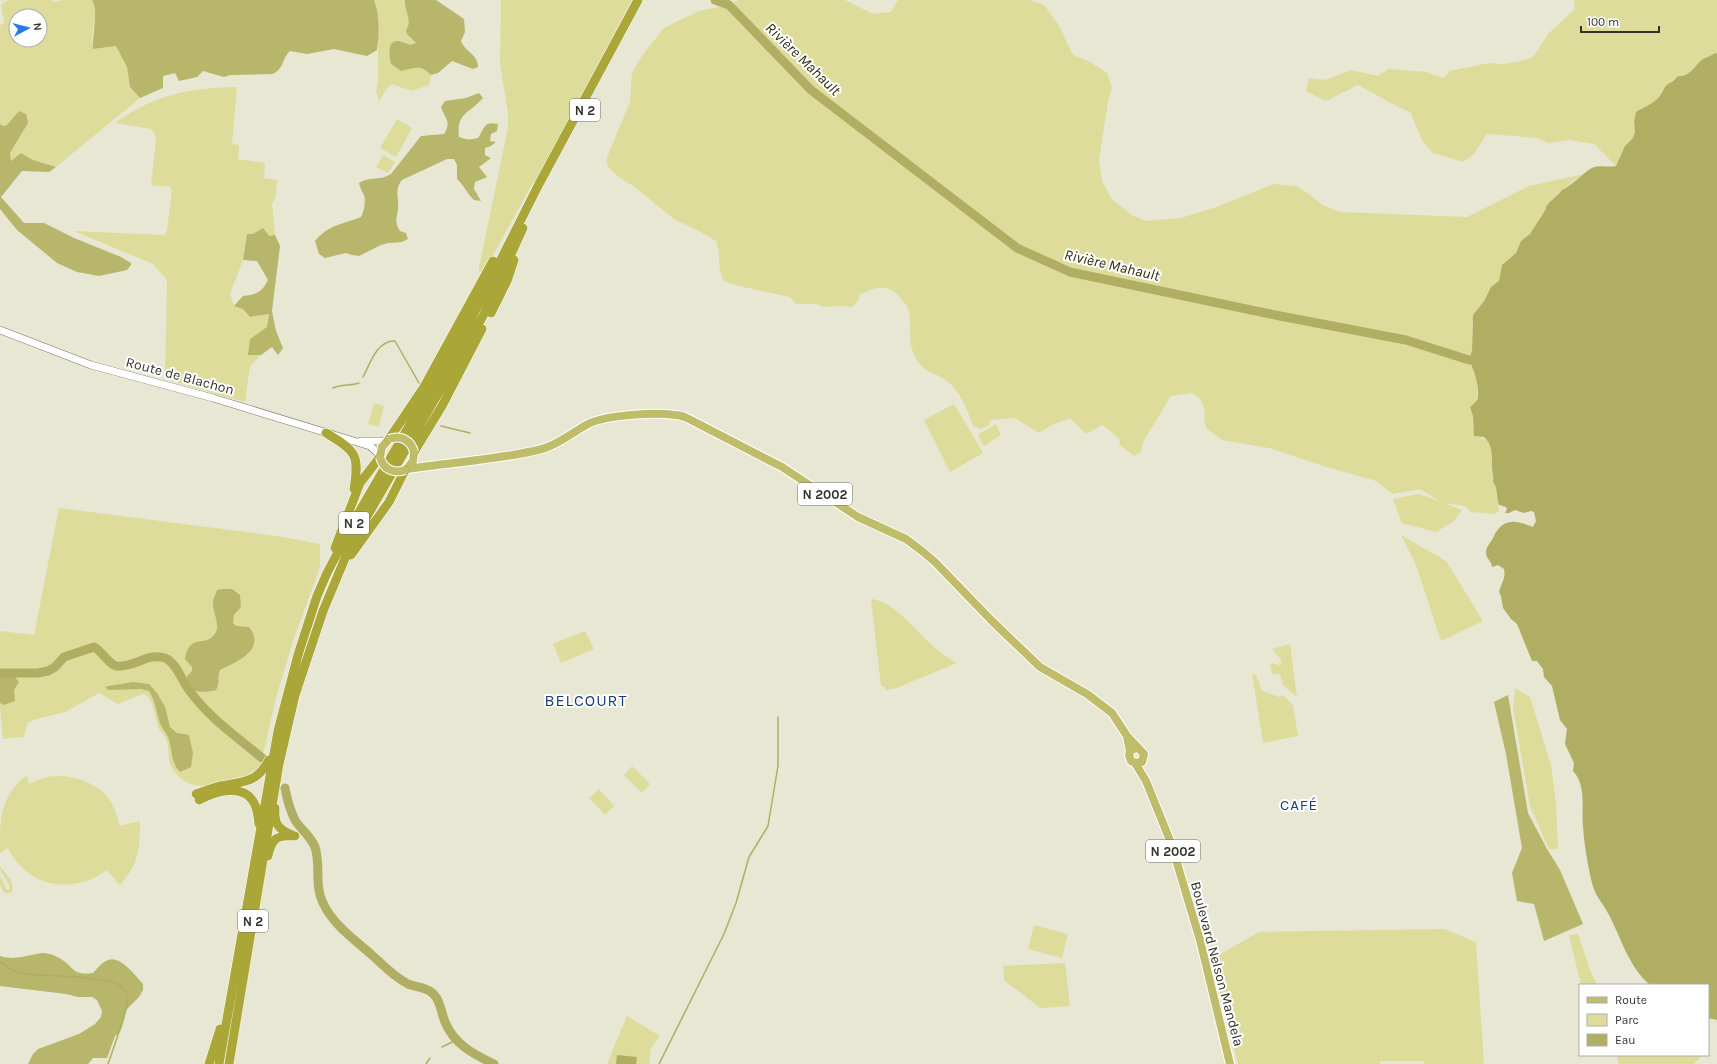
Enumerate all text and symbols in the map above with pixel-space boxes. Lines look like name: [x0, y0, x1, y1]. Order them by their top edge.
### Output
north arrow: [8, 8, 48, 48]
scale bar: [1581, 8, 1659, 34]
text: 100 m: [1587, 15, 1619, 29]
water label: Rivière Mahault: [762, 19, 845, 100]
text: N: [30, 22, 44, 32]
road number: N 2: [570, 99, 600, 121]
water label: Rivière Mahault: [1063, 245, 1162, 285]
street label: Route de Blachon: [124, 353, 236, 399]
road number: N 2002: [798, 483, 852, 505]
road number: N 2: [339, 512, 369, 534]
district label: BELCOURT: [545, 691, 627, 710]
district label: CAFÉ: [1280, 796, 1318, 814]
road number: N 2002: [1146, 840, 1200, 862]
street label: Boulevard Nelson Mandela: [1187, 880, 1247, 1048]
road number: N 2: [238, 910, 268, 932]
legend: [1579, 984, 1709, 1056]
text: Route: [1615, 993, 1647, 1007]
text: Parc: [1615, 1013, 1639, 1027]
text: Eau: [1615, 1033, 1636, 1047]

